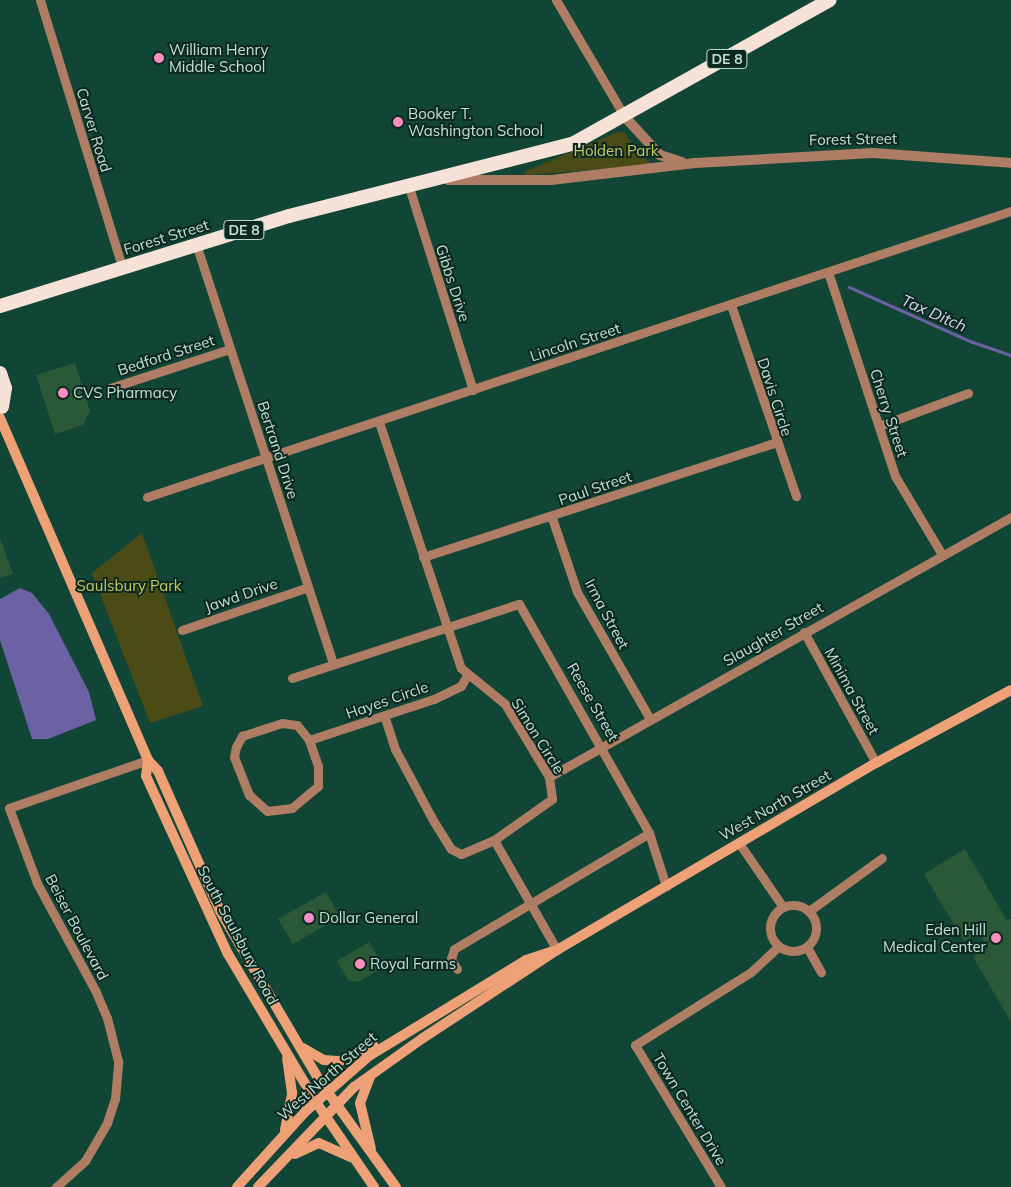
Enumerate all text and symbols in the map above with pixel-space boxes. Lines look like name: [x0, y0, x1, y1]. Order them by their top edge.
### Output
place label: William Henry Middle School: [169, 40, 268, 75]
road number: DE 8: [706, 48, 748, 70]
marker: William Henry Middle School: [153, 52, 165, 64]
street label: Carver Road: [73, 86, 115, 174]
place label: Booker T. Washington School: [408, 104, 543, 139]
marker: Booker T. Washington School: [392, 116, 404, 128]
street label: Forest Street: [809, 129, 897, 149]
park label: Holden Park: [573, 142, 659, 160]
street label: Forest Street: [121, 215, 211, 259]
road number: DE 8: [223, 218, 265, 242]
street label: Gibbs Drive: [432, 242, 474, 324]
water label: Tax Ditch: [898, 290, 970, 336]
street label: Lincoln Street: [527, 319, 623, 365]
street label: Bedford Street: [115, 331, 217, 379]
street label: Davis Circle: [754, 356, 796, 438]
street label: Cherry Street: [866, 367, 912, 459]
place label: CVS Pharmacy: [73, 384, 177, 402]
marker: CVS Pharmacy: [57, 387, 69, 399]
street label: Bertrand Drive: [254, 399, 302, 501]
street label: Paul Street: [556, 467, 634, 509]
street label: Jawd Drive: [202, 574, 280, 616]
street label: Irma Street: [581, 576, 633, 652]
park label: Saulsbury Park: [76, 577, 182, 595]
street label: Slaughter Street: [720, 598, 826, 670]
street label: Minima Street: [821, 644, 883, 738]
street label: Reese Street: [563, 660, 623, 744]
street label: Hayes Circle: [343, 677, 431, 723]
street label: Simon Circle: [508, 695, 568, 777]
street label: West North Street: [716, 766, 834, 844]
street label: South Saulsbury Road: [194, 862, 282, 1008]
street label: Beiser Boulevard: [42, 871, 112, 983]
place label: Dollar General: [319, 909, 418, 927]
marker: Dollar General: [303, 912, 315, 924]
place label: Eden Hill Medical Center: [883, 920, 986, 955]
marker: Eden Hill Medical Center: [990, 932, 1002, 944]
place label: Royal Farms: [370, 955, 456, 973]
marker: Royal Farms: [354, 958, 366, 970]
street label: West North Street: [274, 1028, 380, 1124]
street label: Town Center Drive: [649, 1050, 731, 1168]

